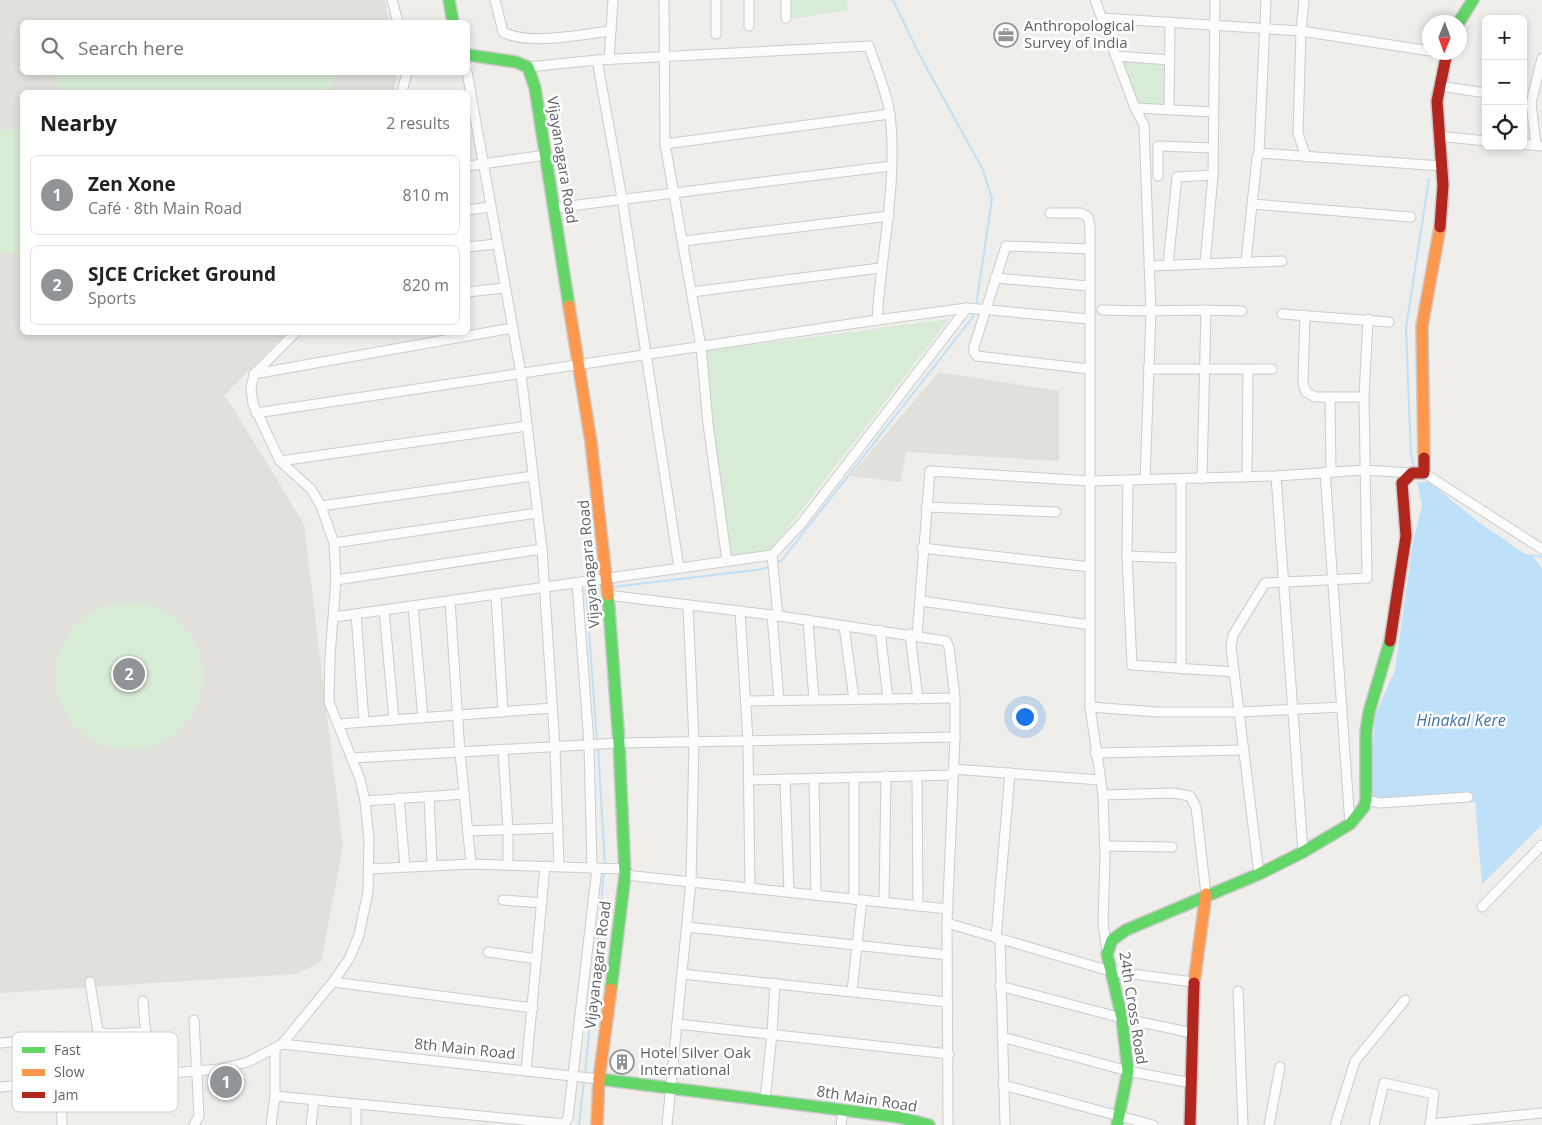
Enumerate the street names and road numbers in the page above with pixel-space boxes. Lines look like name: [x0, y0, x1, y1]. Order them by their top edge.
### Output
street label: Vijayanagara Road: [543, 95, 583, 225]
street label: Vijayanagara Road: [572, 499, 604, 629]
street label: Vijayanagara Road: [579, 900, 615, 1030]
street label: 24th Cross Road: [1115, 950, 1153, 1066]
street label: 8th Main Road: [414, 1033, 517, 1063]
street label: 8th Main Road: [815, 1080, 919, 1116]

